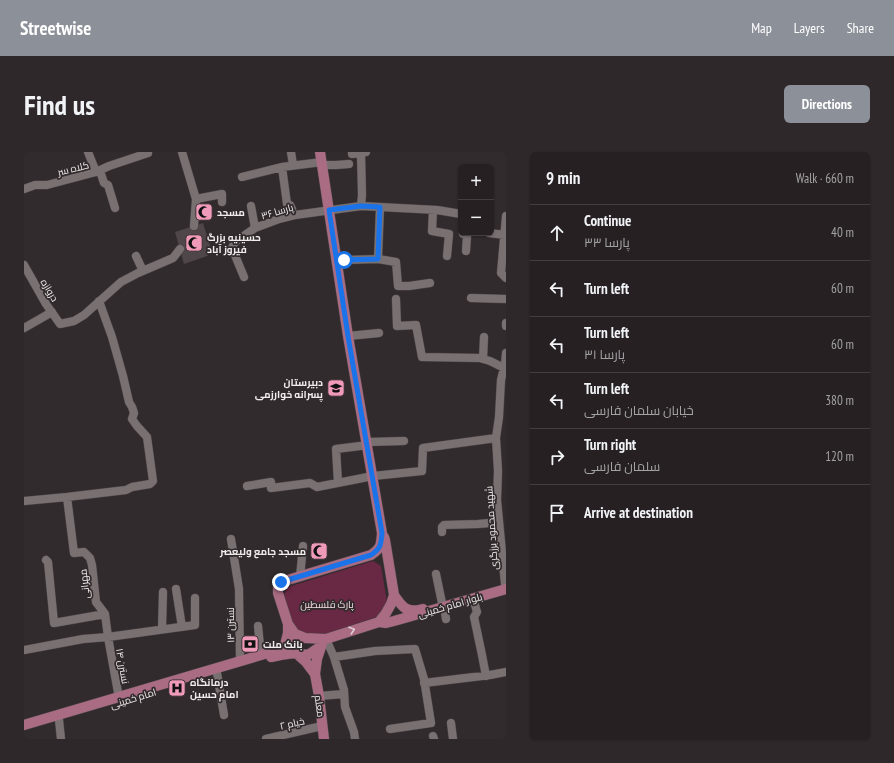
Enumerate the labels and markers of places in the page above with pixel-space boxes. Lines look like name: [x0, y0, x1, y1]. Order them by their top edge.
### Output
mosque icon: مسجد: [194, 202, 214, 222]
place label: مسجد: [217, 206, 245, 219]
place label: حسینیه بزرگ فیروز آباد: [207, 231, 261, 256]
mosque icon: حسینیه بزرگ فیروز آباد: [184, 233, 204, 253]
place label: دبیرستان پسرانه خوارزمی: [255, 376, 323, 402]
school or university icon: دبیرستان پسرانه خوارزمی: [326, 378, 346, 398]
mosque icon: مسجد جامع ولیعصر: [309, 541, 329, 561]
place label: مسجد جامع ولیعصر: [219, 545, 306, 559]
bank icon: بانک ملت: [240, 634, 260, 654]
place label: بانک ملت: [263, 638, 303, 651]
place label: درمانگاه امام حسین: [190, 676, 239, 702]
hospital icon: درمانگاه امام حسین: [167, 678, 187, 698]

